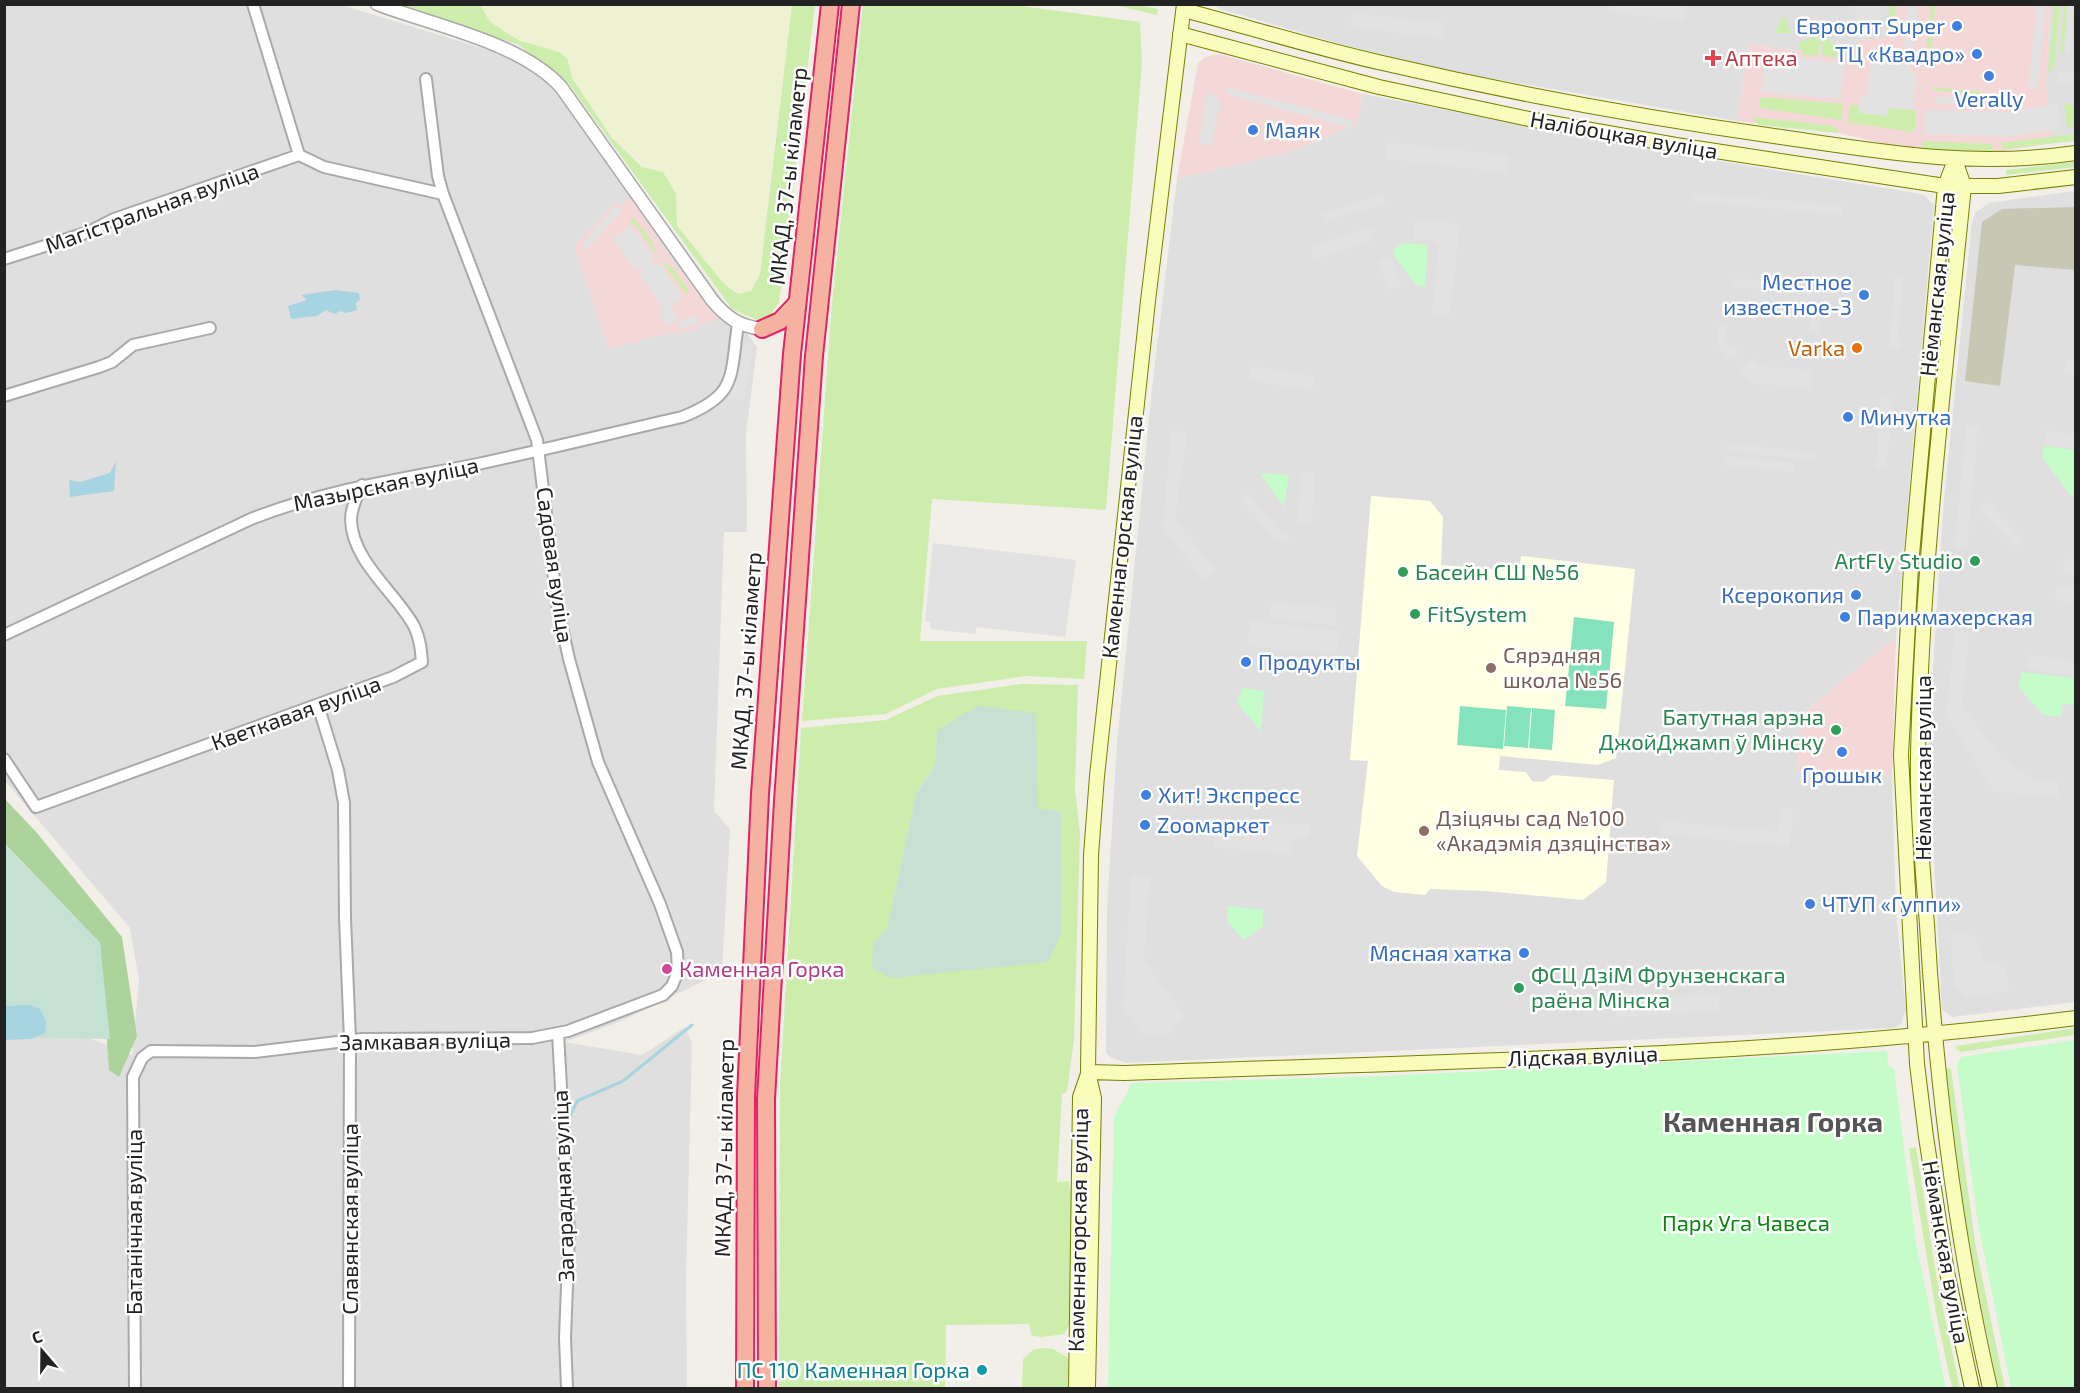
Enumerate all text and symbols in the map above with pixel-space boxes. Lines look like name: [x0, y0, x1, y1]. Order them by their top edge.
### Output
place label: Евроопт Super: [1796, 12, 1945, 38]
marker: Евроопт Super: [1950, 19, 1964, 33]
place label: ТЦ «Квадро»: [1835, 40, 1965, 66]
place label: Аптека: [1725, 44, 1798, 70]
marker: ТЦ «Квадро»: [1970, 47, 1984, 61]
marker: Аптека: [1706, 51, 1720, 65]
street label: МКАД, 37-ы кіламетр: [763, 66, 811, 286]
marker: Verally: [1982, 69, 1996, 83]
place label: Verally: [1954, 85, 2024, 111]
street label: Налібоцкая вуліца: [1528, 105, 1720, 164]
place label: Маяк: [1265, 116, 1320, 142]
marker: Маяк: [1246, 123, 1260, 137]
street label: Магістральная вуліца: [41, 156, 262, 259]
street label: Нёманская вуліца: [1913, 190, 1960, 378]
place label: Местное известное-3: [1723, 268, 1852, 319]
marker: Местное известное-3: [1857, 288, 1871, 302]
place label: Varka: [1788, 334, 1845, 360]
marker: Varka: [1850, 341, 1864, 355]
place label: Минутка: [1860, 403, 1951, 430]
marker: Минутка: [1841, 410, 1855, 424]
street label: Каменнагорская вуліца: [1095, 414, 1148, 660]
street label: Мазырская вуліца: [291, 451, 481, 516]
street label: Садовая вуліца: [531, 485, 580, 645]
place label: ArtFly Studio: [1834, 547, 1963, 573]
street label: МКАД, 37-ы кіламетр: [724, 551, 766, 771]
marker: ArtFly Studio: [1968, 554, 1982, 568]
place label: Басейн СШ №56: [1415, 558, 1579, 584]
marker: Басейн СШ №56: [1396, 565, 1410, 579]
place label: Ксерокопия: [1721, 581, 1844, 607]
marker: Ксерокопия: [1849, 588, 1863, 602]
place label: FitSystem: [1427, 600, 1527, 626]
place label: Парикмахерская: [1857, 603, 2033, 629]
marker: FitSystem: [1408, 607, 1422, 621]
marker: Парикмахерская: [1838, 610, 1852, 624]
place label: Сярэдняя школа №56: [1503, 641, 1622, 692]
place label: Продукты: [1258, 648, 1361, 675]
marker: Продукты: [1239, 655, 1253, 669]
marker: Сярэдняя школа №56: [1484, 661, 1498, 675]
street label: Кветкавая вуліца: [207, 669, 384, 756]
street label: Нёманская вуліца: [1909, 675, 1936, 861]
place label: Батутная арэна ДжойДжамп ў Мінску: [1599, 703, 1824, 755]
marker: Батутная арэна ДжойДжамп ў Мінску: [1829, 723, 1843, 737]
marker: Грошык: [1835, 745, 1849, 759]
place label: Грошык: [1802, 761, 1882, 787]
place label: Хит! Экспресс: [1158, 781, 1300, 807]
marker: Хит! Экспресс: [1139, 788, 1153, 802]
place label: Дзіцячы сад №100 «Акадэмія дзяцінства»: [1436, 804, 1671, 855]
place label: Zooмаркет: [1157, 811, 1270, 837]
marker: Zooмаркет: [1138, 818, 1152, 832]
marker: Дзіцячы сад №100 «Акадэмія дзяцінства»: [1417, 824, 1431, 838]
place label: ЧТУП «Гуппи»: [1822, 890, 1961, 917]
marker: ЧТУП «Гуппи»: [1803, 897, 1817, 911]
place label: Мясная хатка: [1370, 939, 1512, 965]
marker: Мясная хатка: [1517, 946, 1531, 960]
place label: Каменная Горка: [679, 955, 845, 981]
place label: ФСЦ ДзіМ Фрунзенскага раёна Мінска: [1531, 961, 1786, 1012]
marker: Каменная Горка: [660, 962, 674, 976]
marker: ФСЦ ДзіМ Фрунзенскага раёна Мінска: [1512, 981, 1526, 995]
street label: Замкавая вуліца: [339, 1026, 511, 1055]
street label: МКАД, 37-ы кіламетр: [708, 1039, 738, 1257]
street label: Лідская вуліца: [1507, 1039, 1659, 1072]
street label: Загарадная вуліца: [546, 1089, 579, 1283]
district label: Каменная Горка: [1663, 1104, 1883, 1138]
street label: Каменнагорская вуліца: [1062, 1108, 1093, 1352]
street label: Славянская вуліца: [336, 1123, 363, 1315]
street label: Батанічная вуліца: [120, 1129, 147, 1315]
street label: Нёманская вуліца: [1917, 1158, 1976, 1346]
park label: Парк Уга Чавеса: [1662, 1209, 1830, 1235]
north arrow: [12, 1321, 72, 1381]
text: С: [29, 1326, 44, 1347]
place label: ПС 110 Каменная Горка: [737, 1356, 970, 1382]
marker: ПС 110 Каменная Горка: [975, 1363, 989, 1377]

